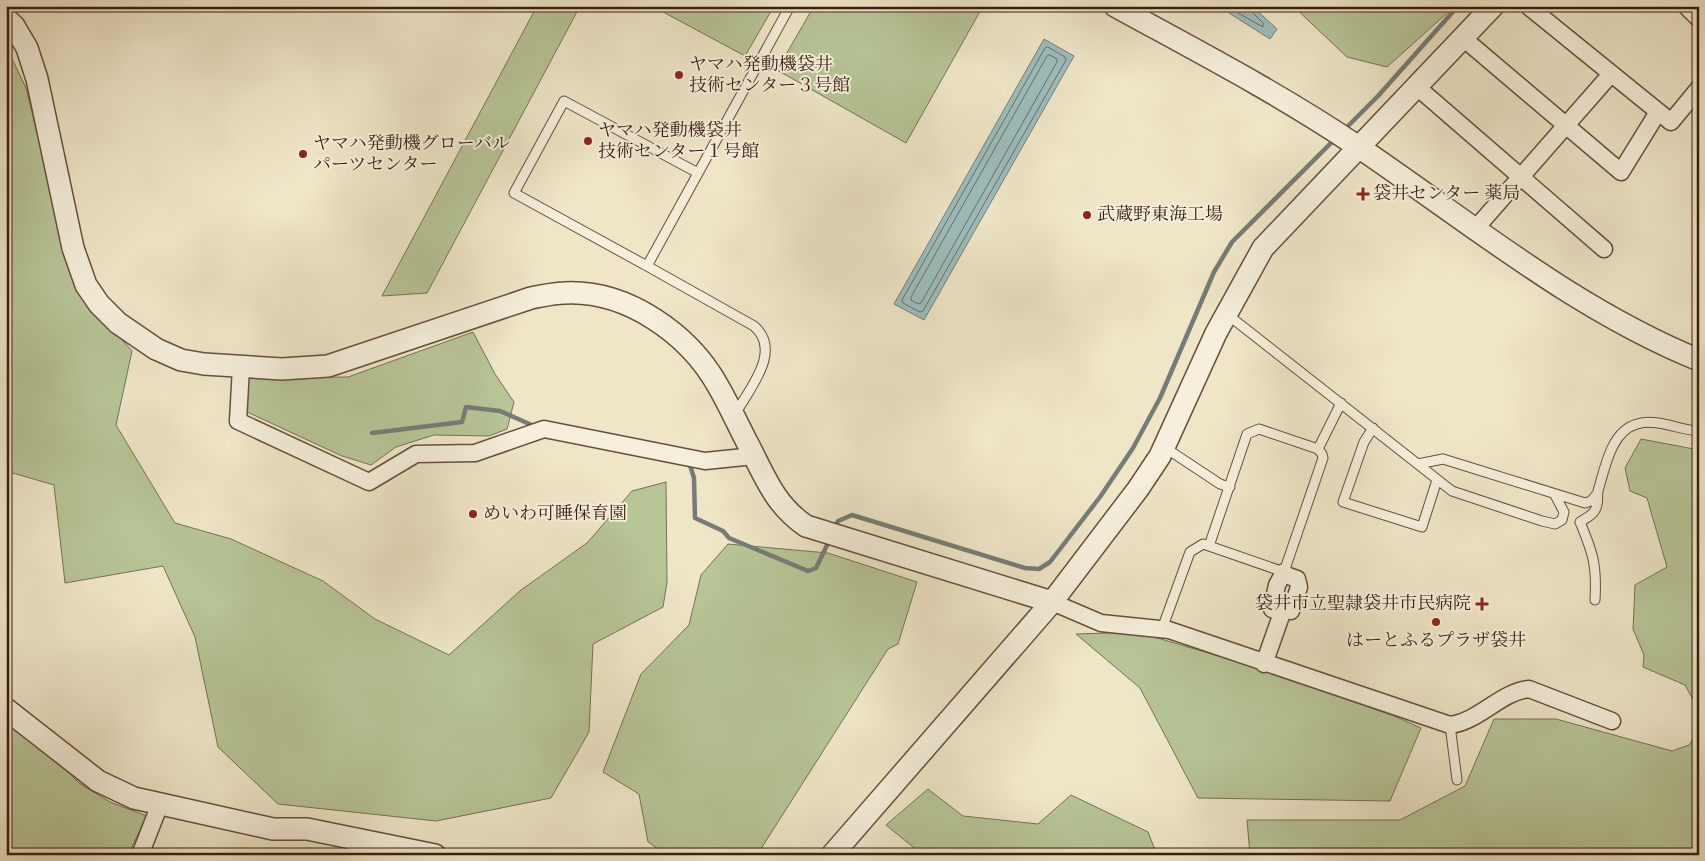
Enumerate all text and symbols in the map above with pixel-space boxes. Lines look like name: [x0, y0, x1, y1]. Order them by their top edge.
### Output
place label: ヤマハ発動機袋井 技術センター３号館: [689, 54, 850, 98]
marker: ヤマハ発動機袋井 技術センター３号館: [673, 69, 685, 81]
place label: ヤマハ発動機袋井 技術センター１号館: [598, 120, 759, 164]
place label: ヤマハ発動機グローバル パーツセンター: [313, 133, 510, 177]
marker: ヤマハ発動機袋井 技術センター１号館: [582, 135, 594, 147]
marker: ヤマハ発動機グローバル パーツセンター: [297, 148, 309, 160]
place label: 袋井センター 薬局: [1373, 183, 1520, 206]
marker: 袋井センター 薬局: [1357, 188, 1369, 200]
place label: 武蔵野東海工場: [1097, 204, 1223, 227]
marker: 武蔵野東海工場: [1081, 209, 1093, 221]
place label: めいわ可睡保育園: [483, 503, 627, 526]
marker: めいわ可睡保育園: [467, 508, 479, 520]
place label: 袋井市立聖隷袋井市民病院: [1255, 593, 1471, 616]
marker: 袋井市立聖隷袋井市民病院: [1475, 597, 1489, 611]
marker: はーとふるプラザ袋井: [1430, 616, 1442, 628]
place label: はーとふるプラザ袋井: [1346, 630, 1526, 653]

